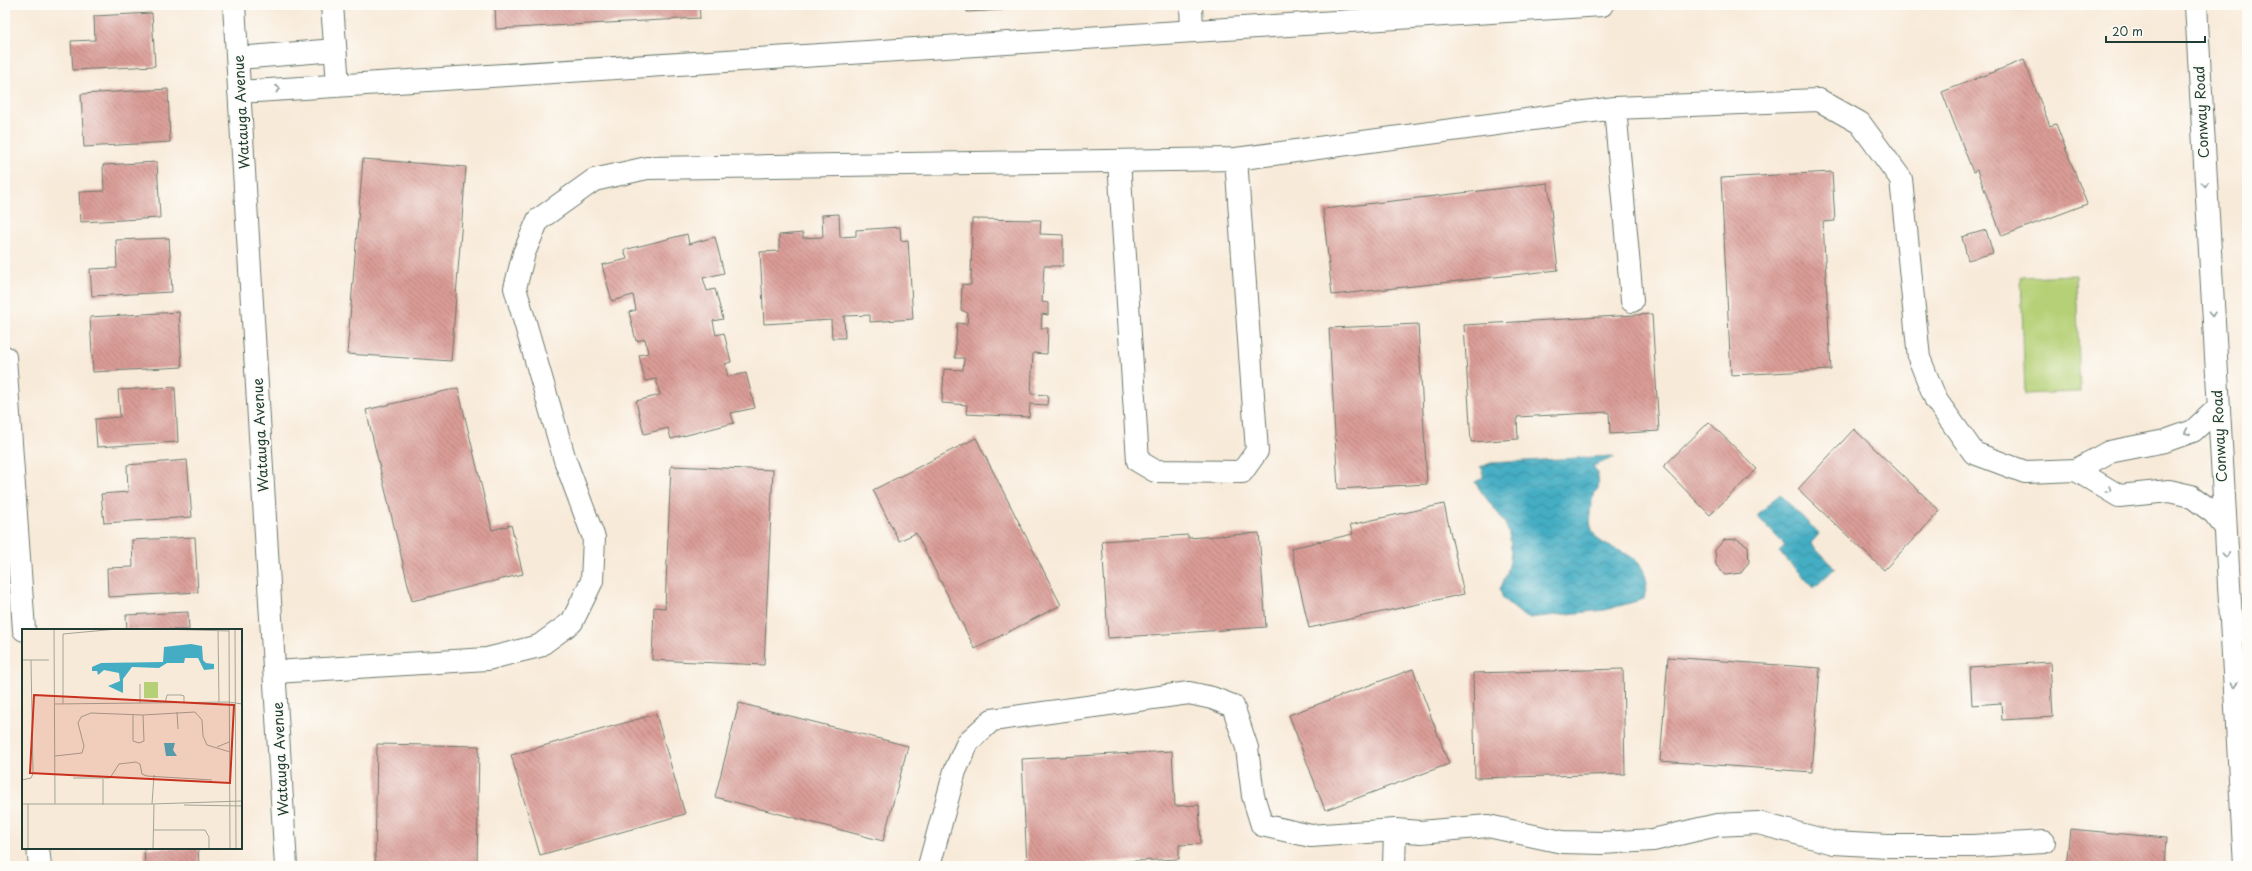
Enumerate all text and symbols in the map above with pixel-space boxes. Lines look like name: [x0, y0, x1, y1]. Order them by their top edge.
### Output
scale bar: [2106, 18, 2205, 44]
text: 20 m: [2112, 22, 2143, 40]
street label: Watauga Avenue: [228, 54, 254, 170]
street label: Conway Road: [2188, 65, 2214, 159]
one-way arrow: [275, 84, 281, 93]
one-way arrow: [2201, 181, 2210, 187]
one-way arrow: [2208, 311, 2217, 317]
street label: Watauga Avenue: [247, 377, 273, 493]
street label: Conway Road: [2206, 389, 2232, 483]
one-way arrow: [2184, 428, 2191, 436]
one-way arrow: [2105, 486, 2112, 493]
one-way arrow: [2222, 552, 2231, 558]
inset map: [22, 629, 242, 849]
one-way arrow: [2230, 682, 2239, 688]
street label: Watauga Avenue: [267, 701, 293, 817]

